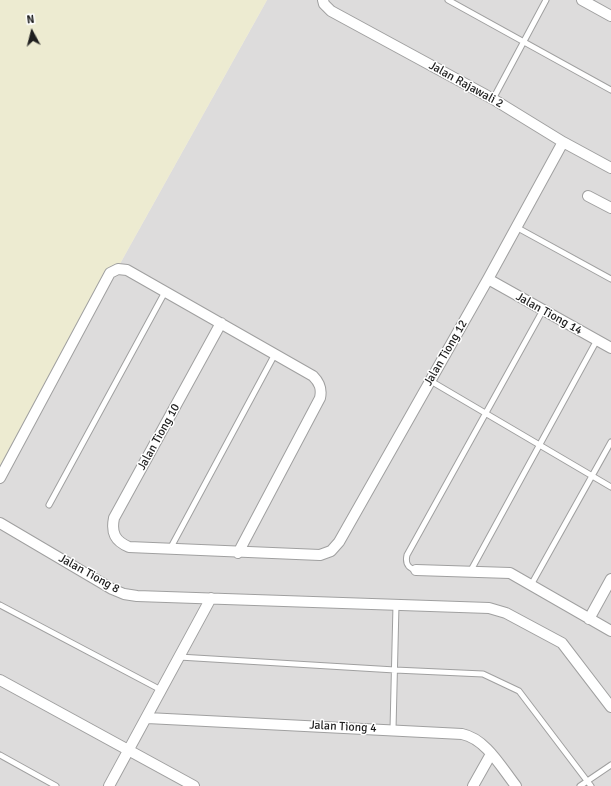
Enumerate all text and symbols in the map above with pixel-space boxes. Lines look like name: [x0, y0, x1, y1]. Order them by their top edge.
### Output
north arrow: [12, 12, 52, 52]
text: N: [26, 13, 35, 27]
street label: Jalan Rajawali 2: [426, 59, 506, 111]
street label: Jalan Tiong 14: [513, 290, 585, 338]
street label: Jalan Tiong 12: [421, 317, 471, 389]
street label: Jalan Tiong 10: [135, 401, 183, 473]
street label: Jalan Tiong 8: [56, 551, 122, 597]
street label: Jalan Tiong 4: [309, 718, 377, 736]

